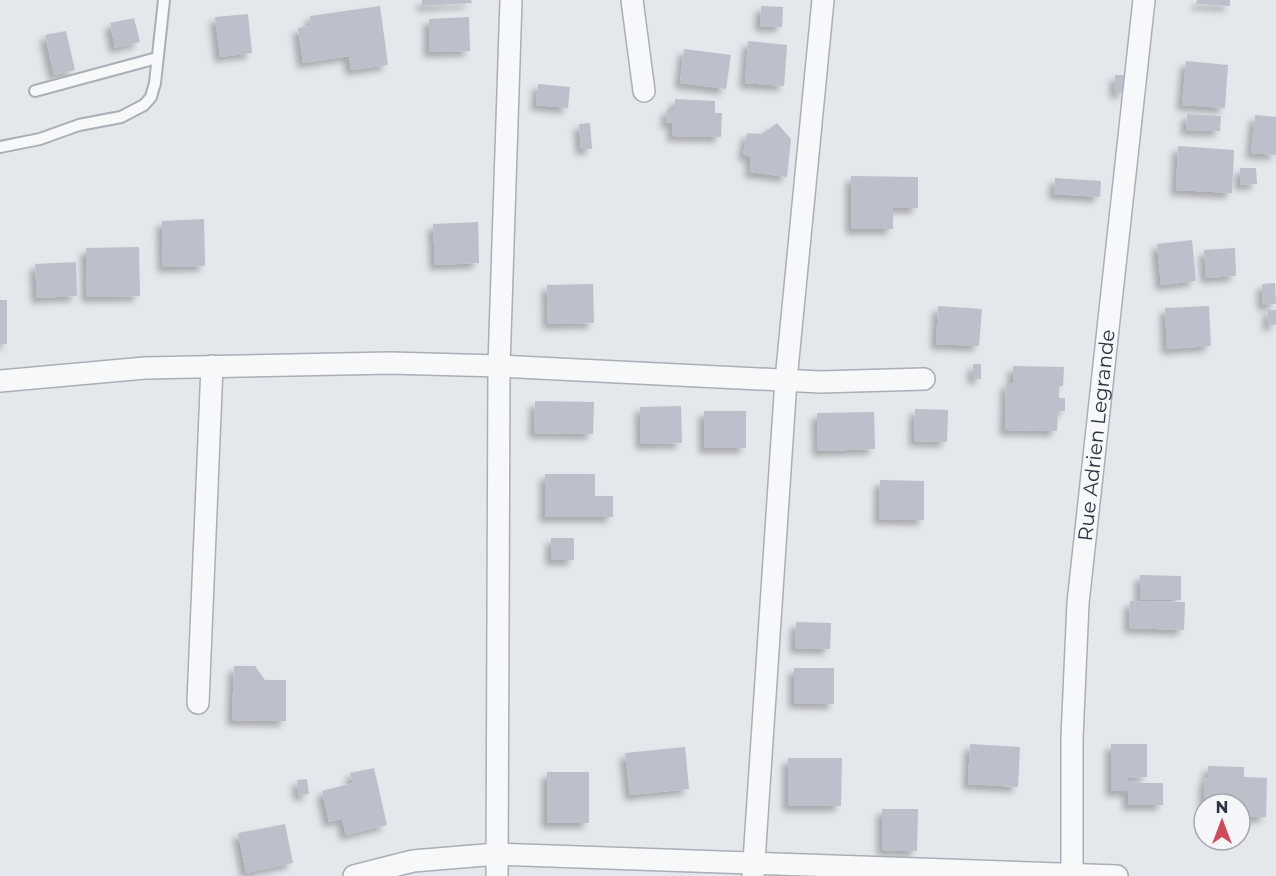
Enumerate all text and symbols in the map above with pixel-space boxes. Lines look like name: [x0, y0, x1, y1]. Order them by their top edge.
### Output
street label: Rue Adrien Legrande: [1073, 328, 1120, 542]
north arrow: [1192, 792, 1252, 852]
text: N: [1216, 798, 1228, 817]

